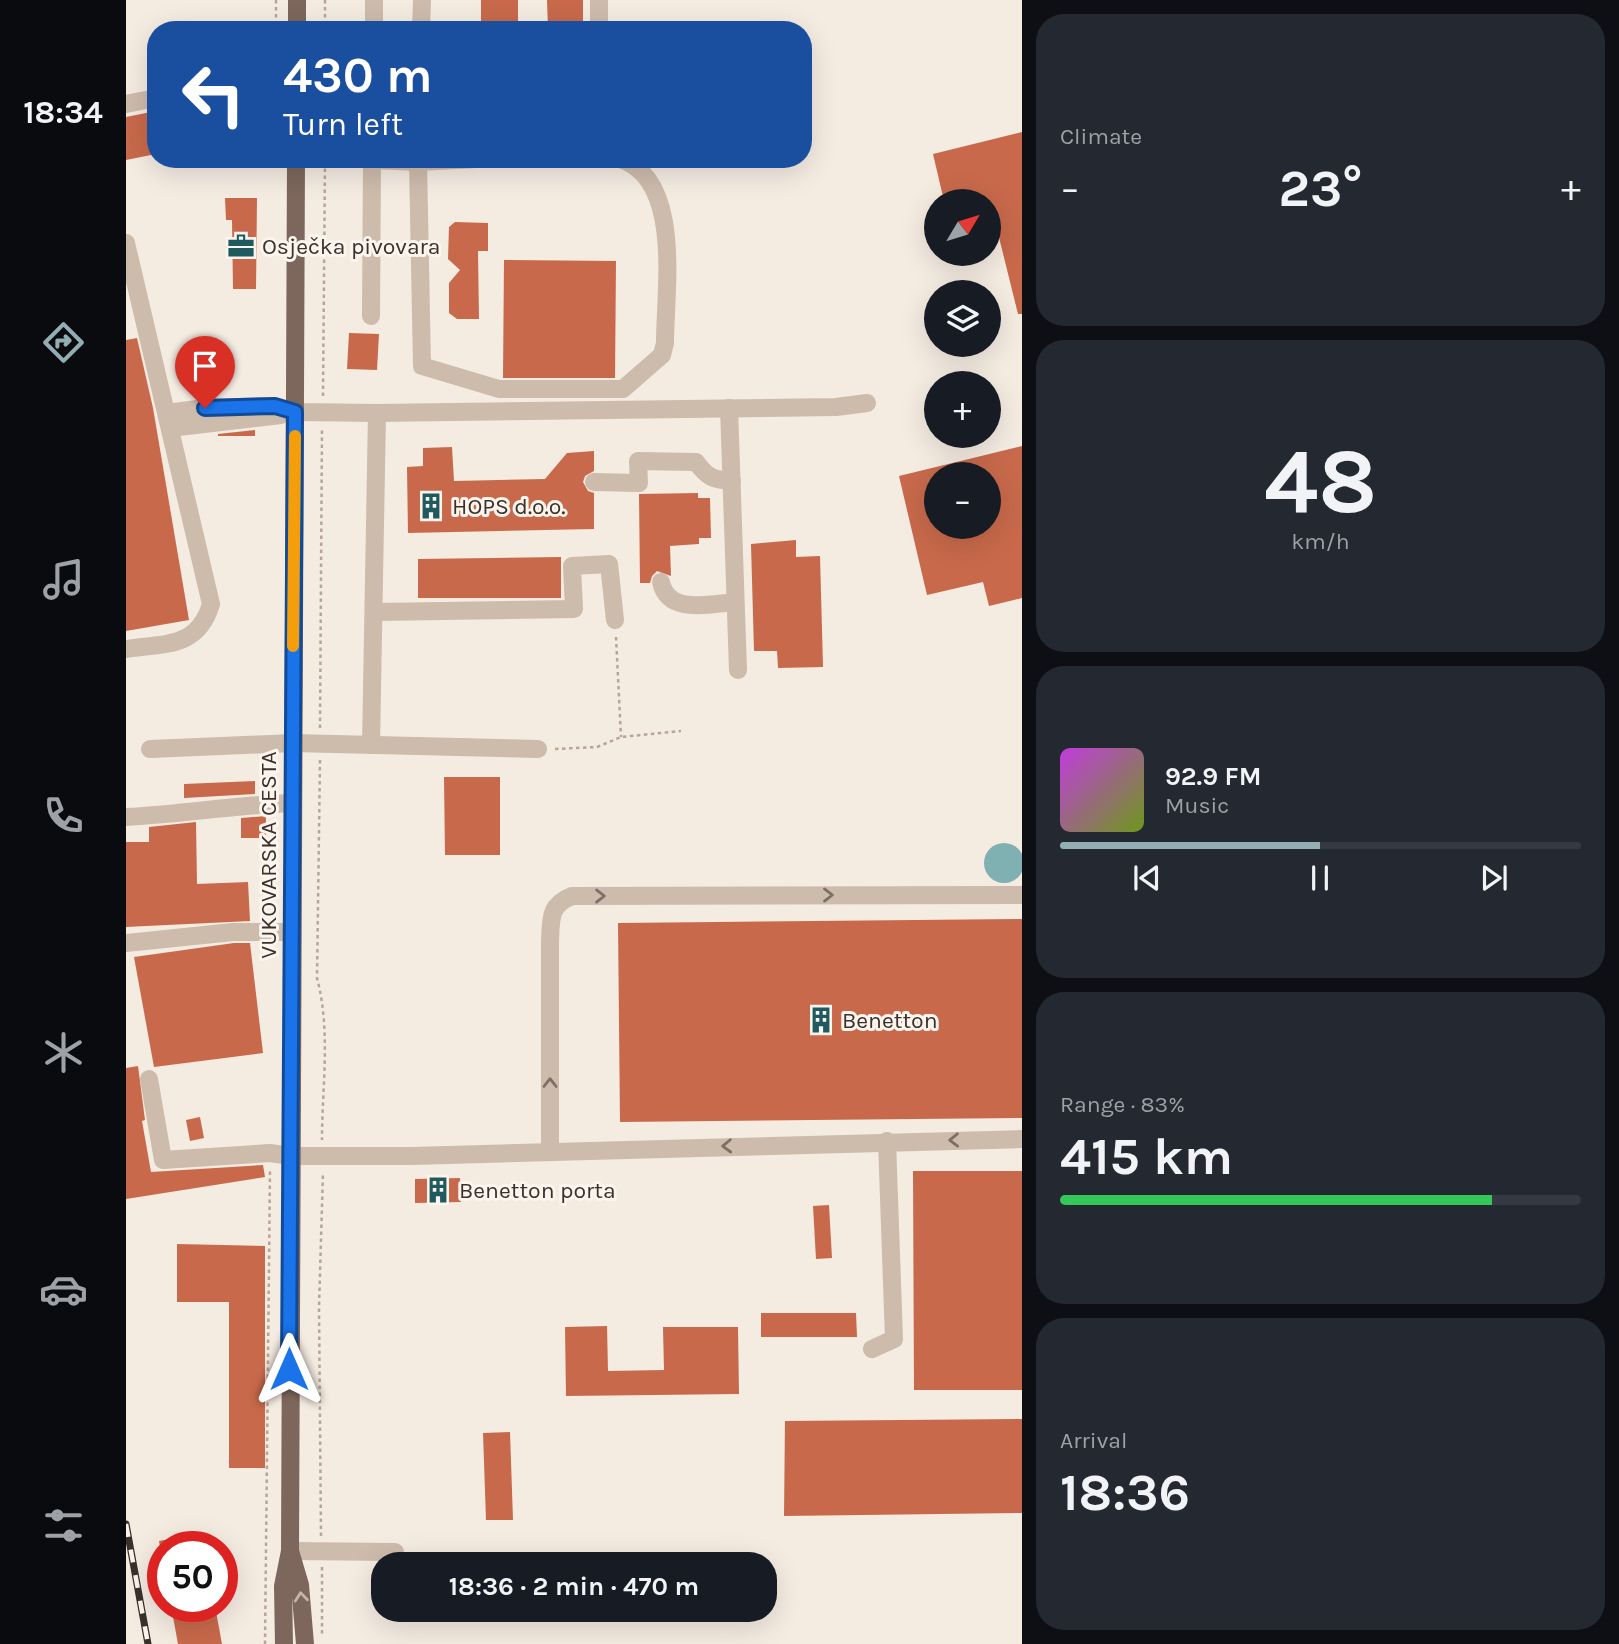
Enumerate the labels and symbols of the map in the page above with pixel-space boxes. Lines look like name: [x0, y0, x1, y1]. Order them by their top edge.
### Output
north arrow: [924, 189, 1001, 266]
office icon: Osječka pivovara: [226, 231, 256, 261]
place label: Osječka pivovara: [262, 233, 441, 260]
pin: [175, 336, 235, 408]
building icon: HOPS d.o.o.: [416, 491, 446, 521]
place label: HOPS d.o.o.: [452, 493, 565, 520]
street label: VUKOVARSKA CESTA: [255, 751, 282, 959]
one-way arrow: [823, 887, 834, 903]
one-way arrow: [596, 888, 606, 904]
building icon: Benetton: [806, 1005, 836, 1035]
place label: Benetton: [842, 1007, 938, 1034]
one-way arrow: [542, 1078, 558, 1088]
one-way arrow: [948, 1132, 959, 1148]
one-way arrow: [721, 1138, 731, 1154]
building icon: Benetton porta: [423, 1175, 453, 1205]
place label: Benetton porta: [459, 1177, 616, 1204]
position arrow: [252, 1332, 326, 1406]
speed limit sign: 50: [147, 1531, 238, 1622]
one-way arrow: [294, 1591, 309, 1602]

